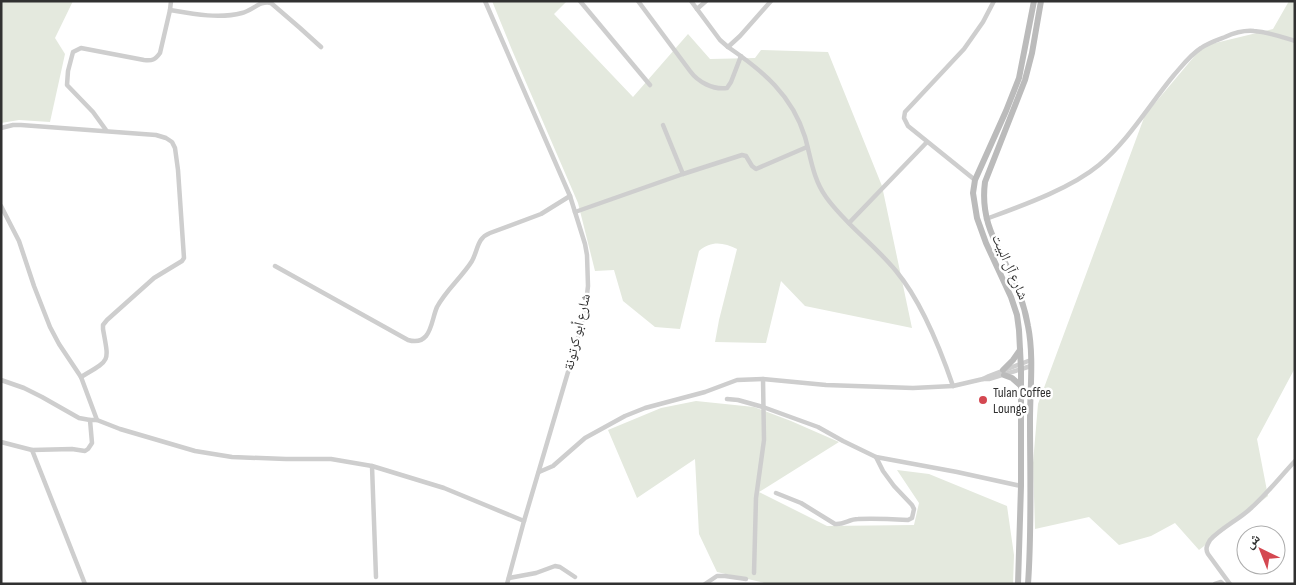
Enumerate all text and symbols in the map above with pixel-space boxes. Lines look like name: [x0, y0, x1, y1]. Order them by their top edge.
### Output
street label: شارع آل البيت: [987, 232, 1032, 303]
street label: شارع أبو كرتونة: [560, 292, 595, 372]
place label: Tulan Coffee Lounge: [993, 384, 1051, 417]
marker: Tulan Coffee Lounge: [977, 394, 989, 406]
north arrow: [1236, 525, 1286, 575]
text: ش: [1241, 529, 1264, 552]

